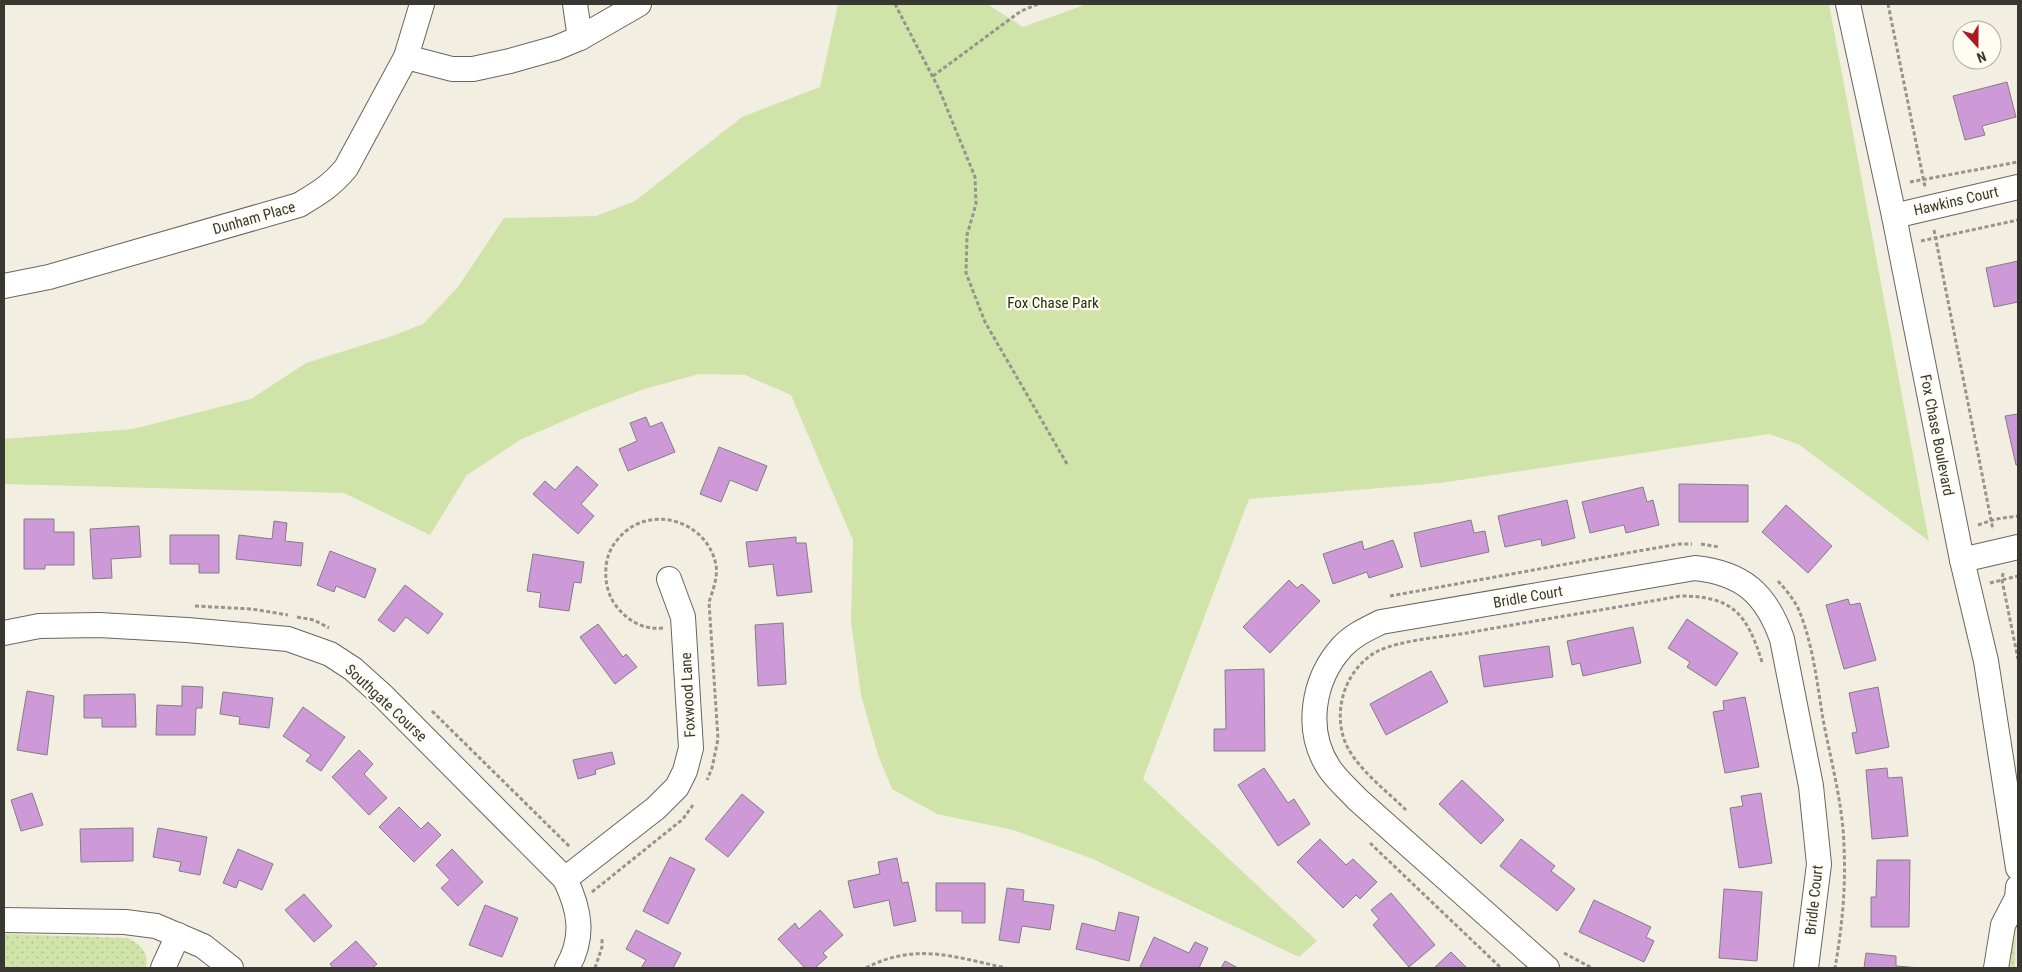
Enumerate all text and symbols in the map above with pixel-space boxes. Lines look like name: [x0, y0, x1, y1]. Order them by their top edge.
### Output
north arrow: [1952, 20, 2002, 70]
text: N: [1975, 48, 1989, 66]
street label: Hawkins Court: [1912, 182, 2000, 220]
street label: Dunham Place: [211, 198, 297, 238]
park label: Fox Chase Park: [1007, 294, 1099, 312]
street label: Fox Chase Boulevard: [1916, 373, 1958, 497]
street label: Bridle Court: [1492, 582, 1564, 612]
street label: Foxwood Lane: [677, 652, 699, 738]
street label: Southgate Course: [341, 660, 431, 746]
street label: Bridle Court: [1801, 864, 1827, 936]

